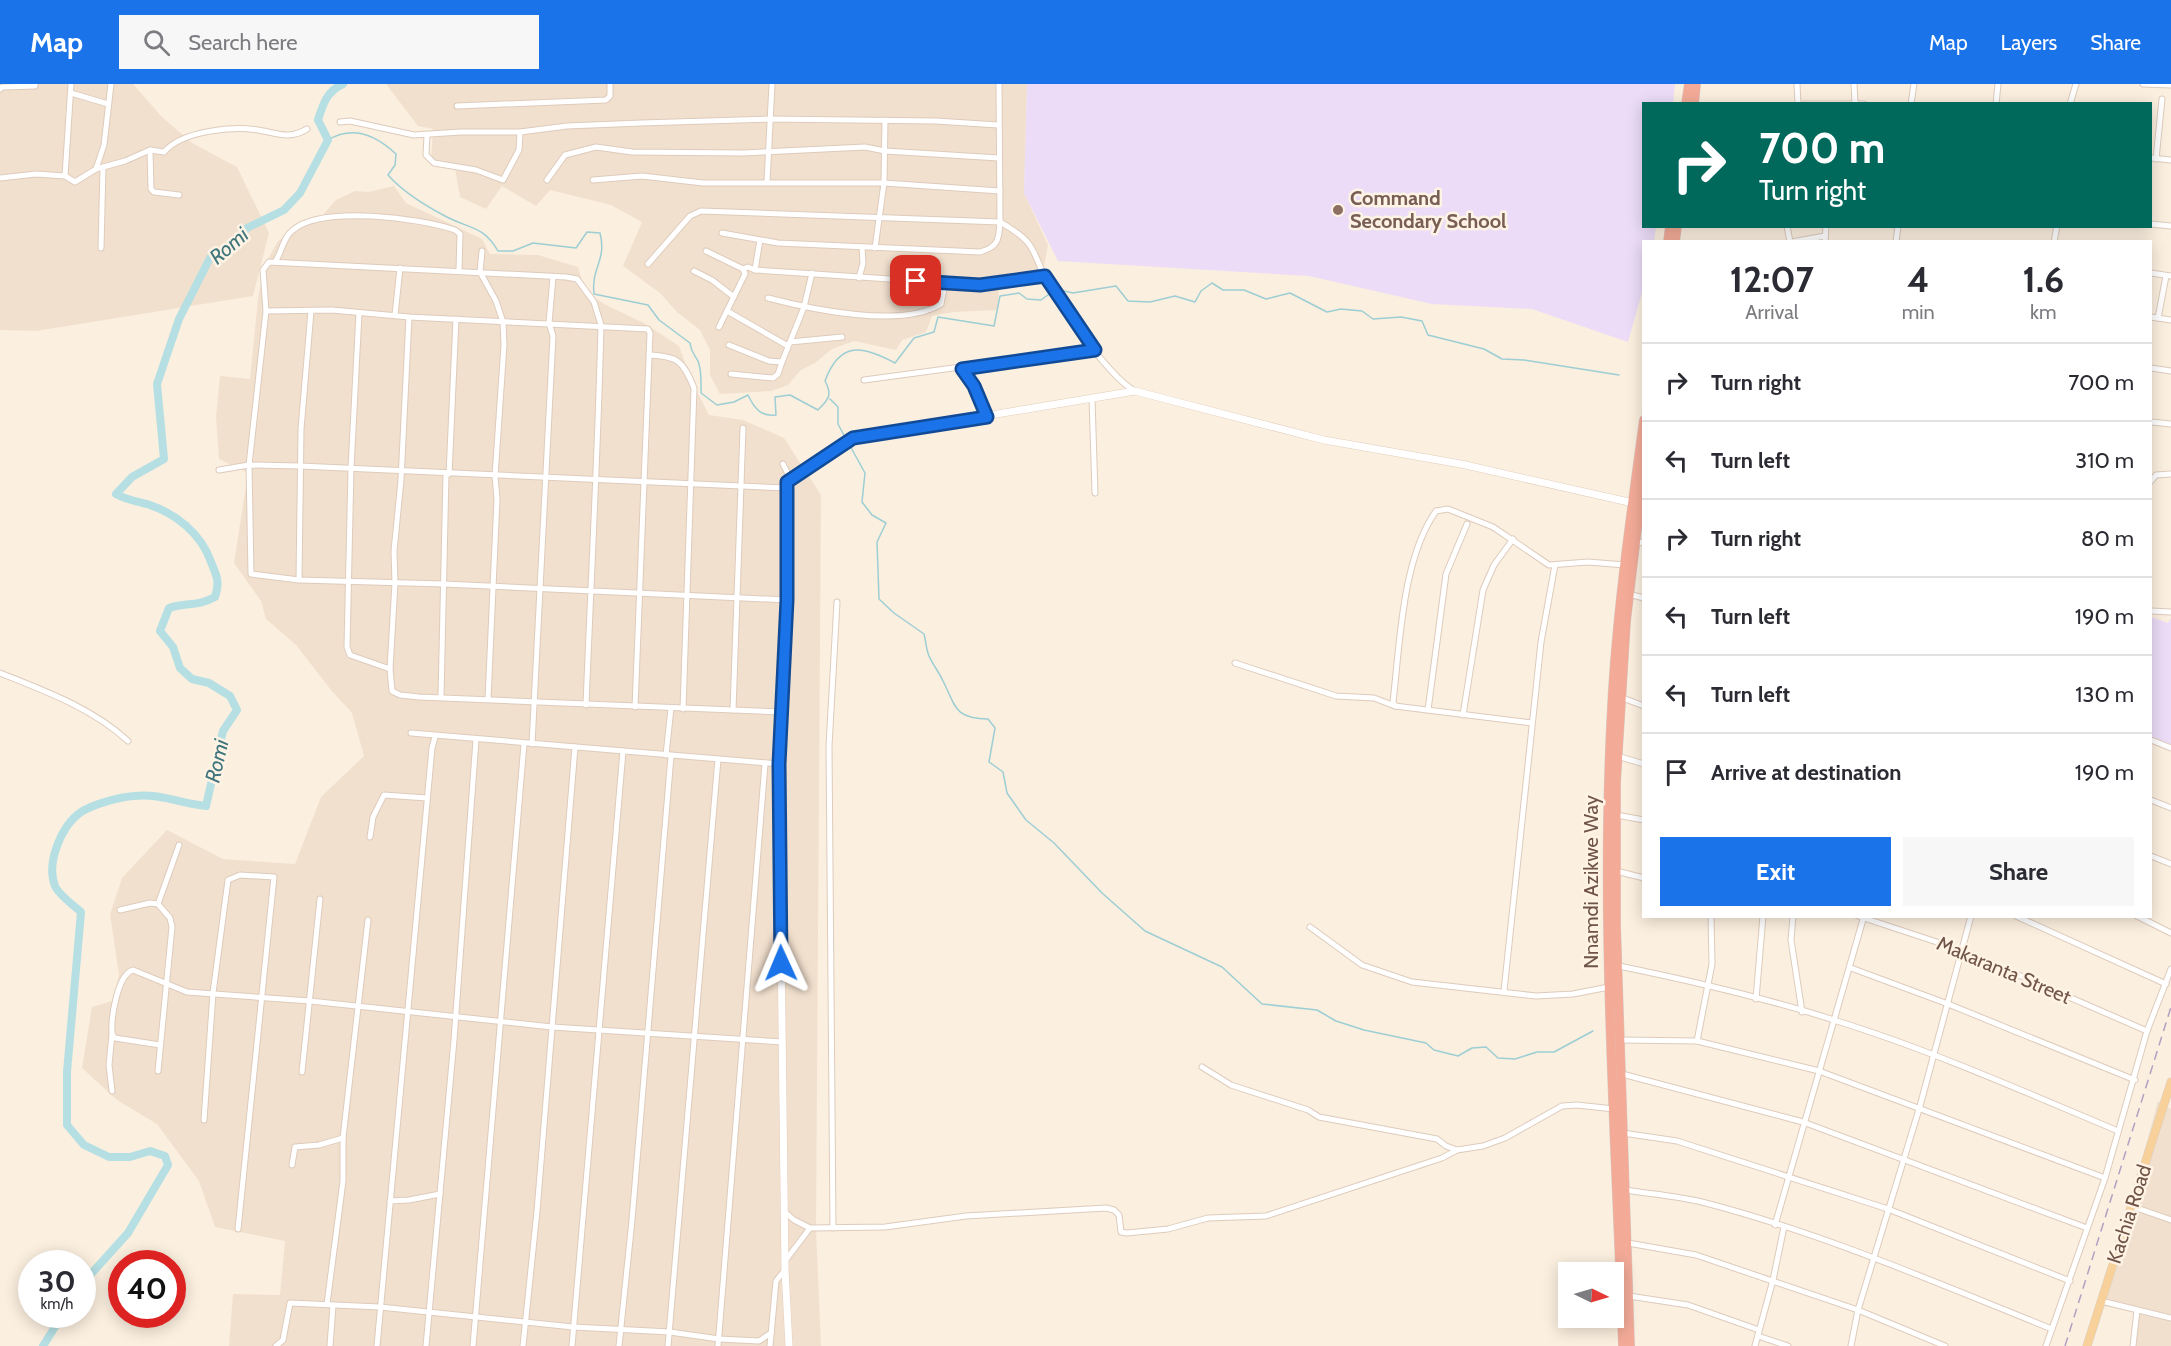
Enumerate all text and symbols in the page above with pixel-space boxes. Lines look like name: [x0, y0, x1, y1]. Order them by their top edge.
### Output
search box: [119, 15, 539, 69]
text: Map: [30, 25, 83, 59]
icon: search: [140, 26, 173, 59]
text: Search here: [188, 29, 297, 56]
text: Map: [1929, 30, 1968, 55]
text: Layers: [2001, 30, 2057, 55]
text: Share: [2090, 30, 2141, 55]
text: 700 m: [1759, 122, 1885, 174]
icon: right: [1660, 126, 1738, 204]
text: Turn right: [1759, 174, 1866, 207]
place label: Command Secondary School: [1350, 186, 1506, 233]
marker: Command Secondary School: [1331, 203, 1345, 217]
water label: Romi: [204, 222, 254, 269]
pin: [890, 255, 941, 306]
text: 12:07: [1730, 257, 1814, 301]
text: 4: [1907, 257, 1929, 301]
text: 1.6: [2023, 257, 2064, 301]
icon: arrive: [899, 264, 932, 297]
text: Arrival: [1745, 300, 1799, 324]
text: min: [1902, 300, 1935, 324]
text: km: [2030, 300, 2057, 324]
icon: right: [1660, 366, 1693, 399]
text: Turn right: [1711, 369, 1801, 396]
text: 700 m: [2068, 369, 2134, 396]
icon: left: [1660, 444, 1693, 477]
text: Turn left: [1711, 447, 1790, 474]
text: 310 m: [2075, 447, 2134, 474]
icon: right: [1660, 522, 1693, 555]
text: Turn right: [1711, 525, 1801, 552]
text: 80 m: [2081, 525, 2134, 552]
icon: left: [1660, 600, 1693, 633]
text: Turn left: [1711, 603, 1790, 630]
text: 190 m: [2075, 603, 2134, 630]
icon: left: [1660, 678, 1693, 711]
text: Turn left: [1711, 681, 1790, 708]
text: 130 m: [2075, 681, 2134, 708]
water label: Romi: [199, 736, 234, 785]
icon: arrive: [1660, 756, 1693, 789]
text: Arrive at destination: [1711, 759, 1901, 786]
text: 190 m: [2075, 759, 2134, 786]
street label: Nnamdi Azikwe Way: [1579, 795, 1603, 969]
button: Exit: [1660, 837, 1891, 906]
button: Share: [1903, 837, 2134, 906]
position arrow: [749, 931, 813, 995]
street label: Makaranta Street: [1933, 931, 2075, 1009]
street label: Kachia Road: [2102, 1162, 2156, 1266]
speed limit sign: 40: [108, 1250, 186, 1328]
north arrow: [1558, 1262, 1624, 1328]
map controls: [1558, 1262, 1624, 1328]
text: 30: [38, 1263, 76, 1300]
text: km/h: [41, 1295, 73, 1313]

